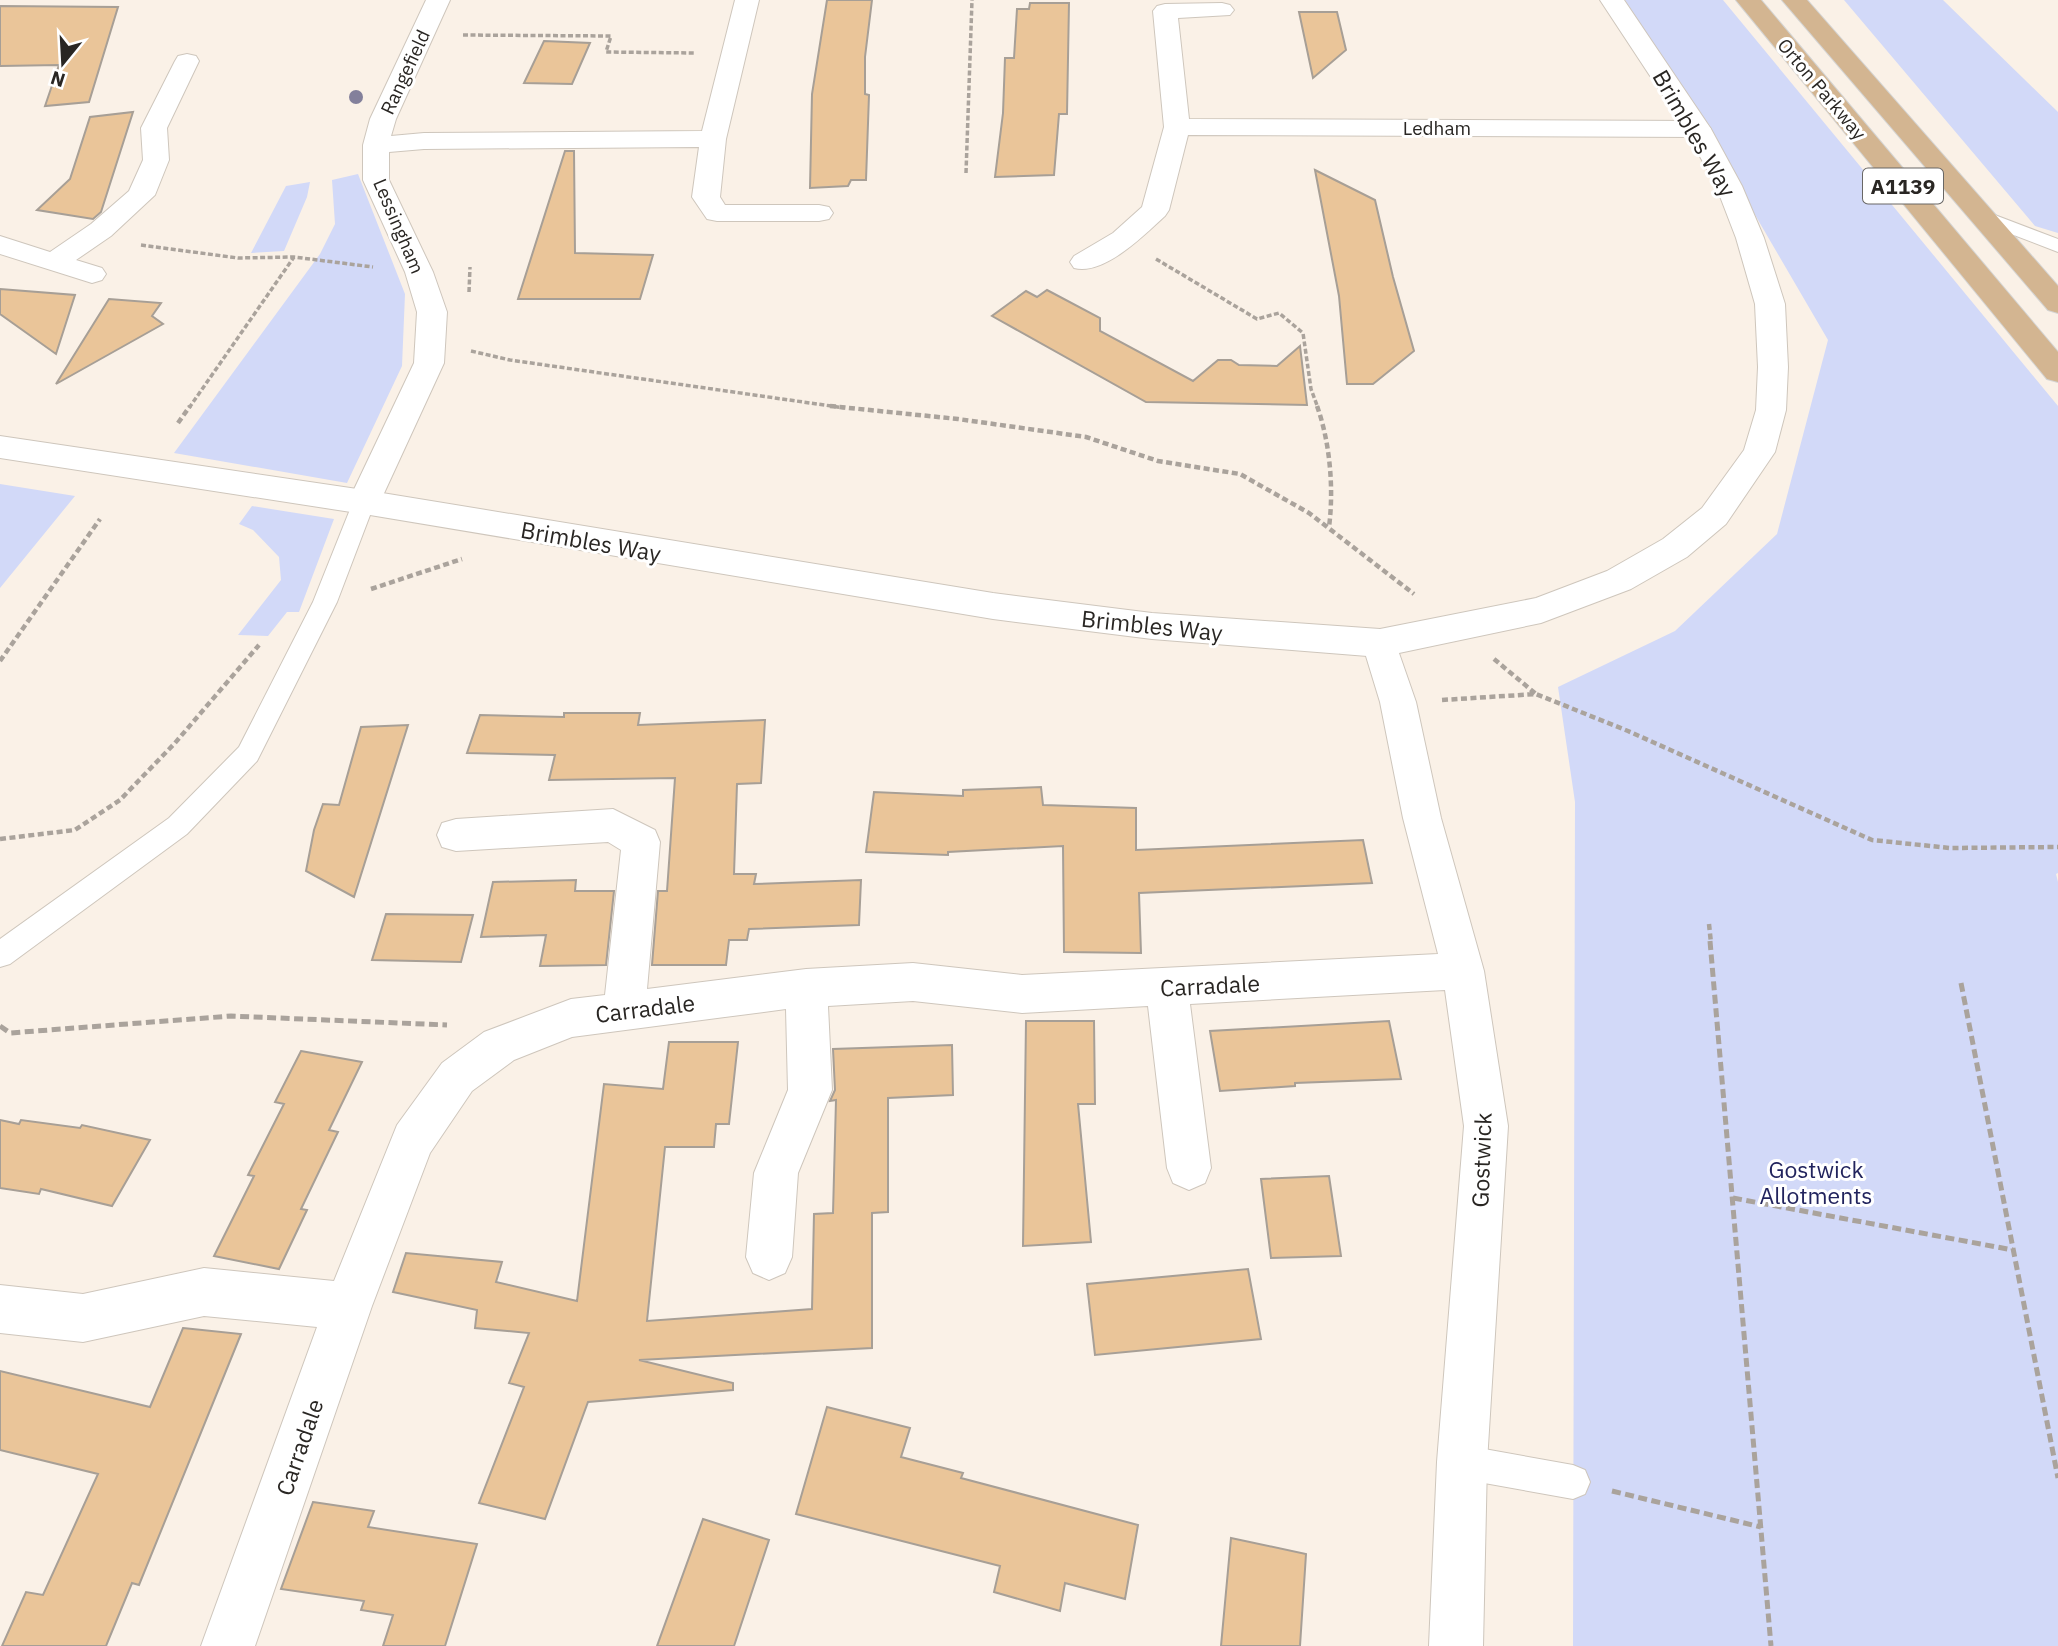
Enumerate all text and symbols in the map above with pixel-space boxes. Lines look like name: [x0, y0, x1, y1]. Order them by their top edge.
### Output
street label: Rangefield: [375, 26, 435, 118]
north arrow: [28, 28, 98, 98]
street label: Orton Parkway: [1772, 33, 1872, 145]
street label: Brimbles Way: [1646, 64, 1744, 202]
text: N: [47, 66, 68, 93]
street label: Ledham: [1403, 116, 1471, 140]
road number: A1139: [1863, 168, 1943, 204]
street label: Lessingham: [368, 175, 430, 277]
street label: Brimbles Way: [518, 514, 664, 568]
street label: Brimbles Way: [1080, 603, 1225, 647]
street label: Carradale: [1159, 967, 1261, 1003]
street label: Carradale: [593, 987, 697, 1029]
street label: Gostwick: [1464, 1112, 1498, 1208]
park label: Gostwick Allotments: [1759, 1154, 1873, 1210]
street label: Carradale: [269, 1395, 329, 1499]

